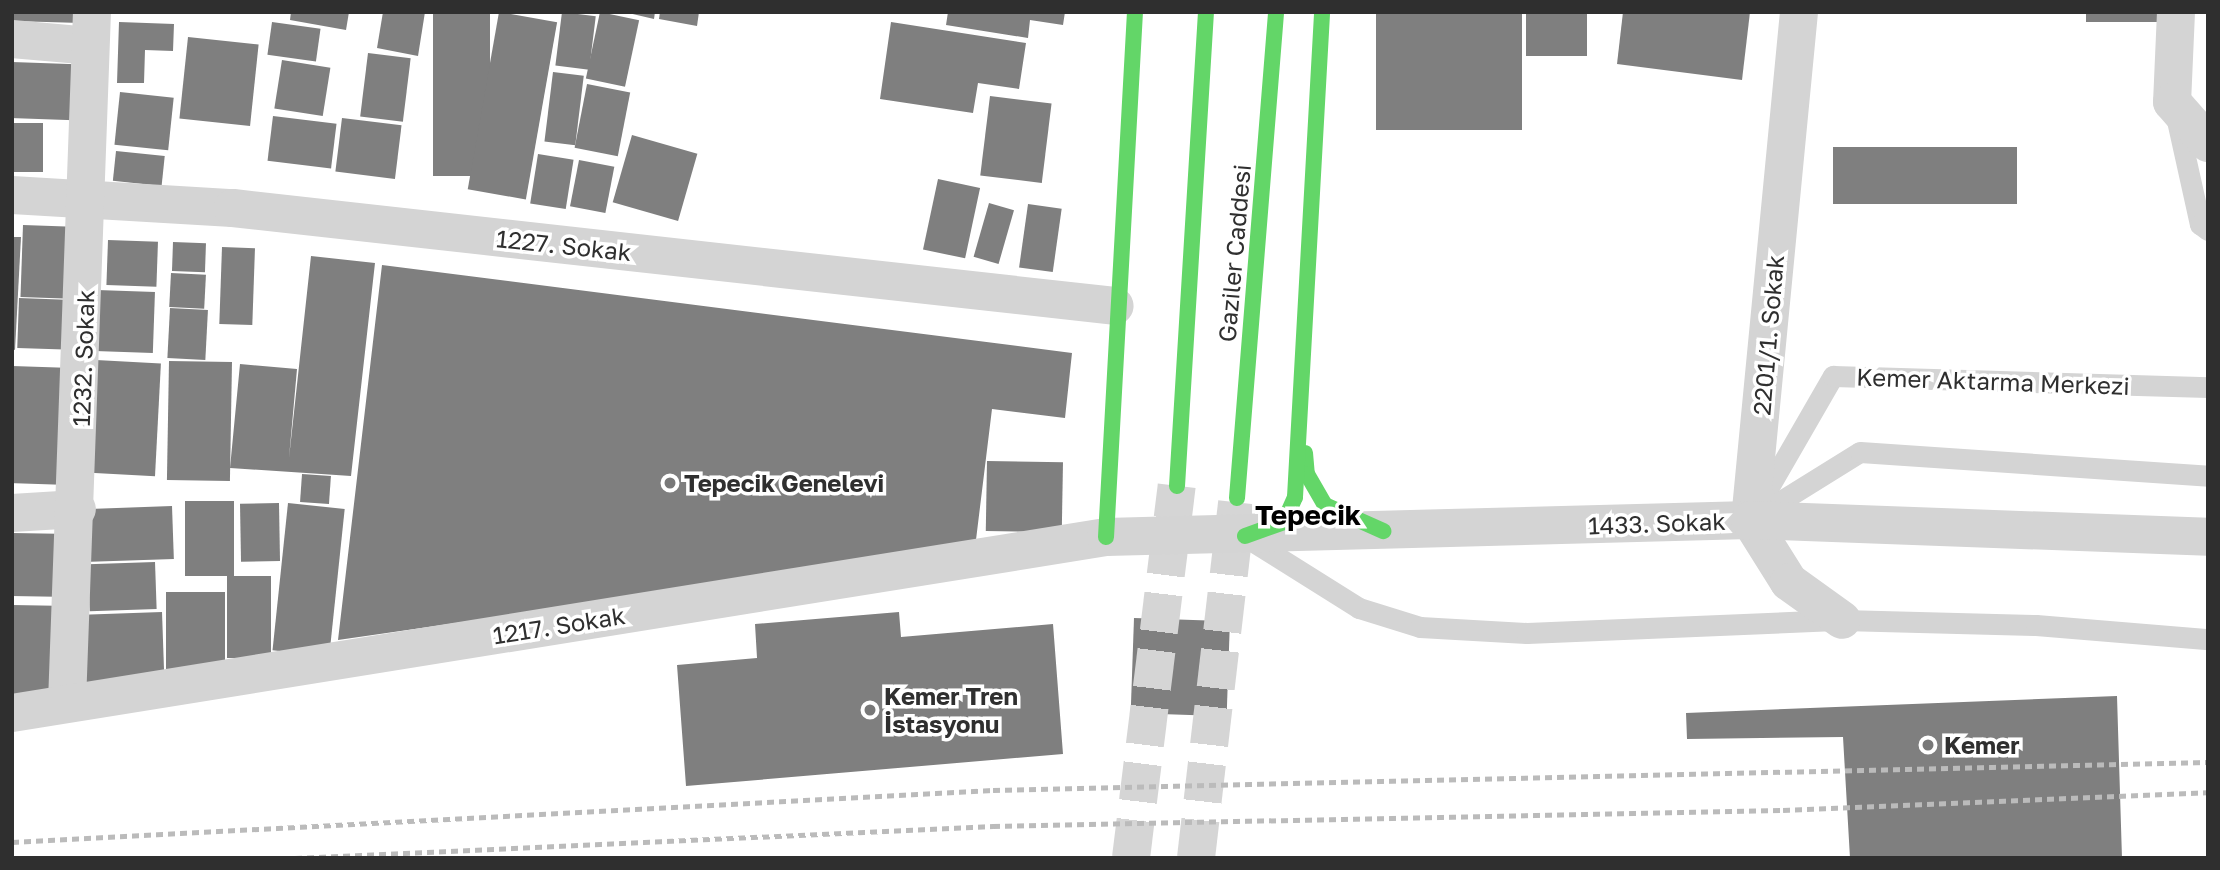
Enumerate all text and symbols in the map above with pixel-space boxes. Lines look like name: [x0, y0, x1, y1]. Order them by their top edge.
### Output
street label: Gaziler Caddesi: [1212, 163, 1256, 343]
street label: 1227. Sokak: [495, 224, 633, 266]
street label: 2201/1. Sokak: [1747, 254, 1789, 416]
street label: 1232. Sokak: [66, 289, 100, 427]
street label: Kemer Aktarma Merkezi: [1856, 362, 2130, 400]
place label: Tepecik Genelevi: [684, 469, 884, 497]
marker: Tepecik Genelevi: [662, 475, 678, 491]
district label: Tepecik: [1255, 498, 1361, 532]
street label: 1433. Sokak: [1588, 506, 1726, 540]
street label: 1217. Sokak: [491, 600, 627, 650]
place label: Kemer Tren İstasyonu: [884, 682, 1018, 738]
marker: Kemer Tren İstasyonu: [862, 702, 878, 718]
place label: Kemer: [1944, 731, 2020, 759]
marker: Kemer: [1918, 735, 1938, 755]

